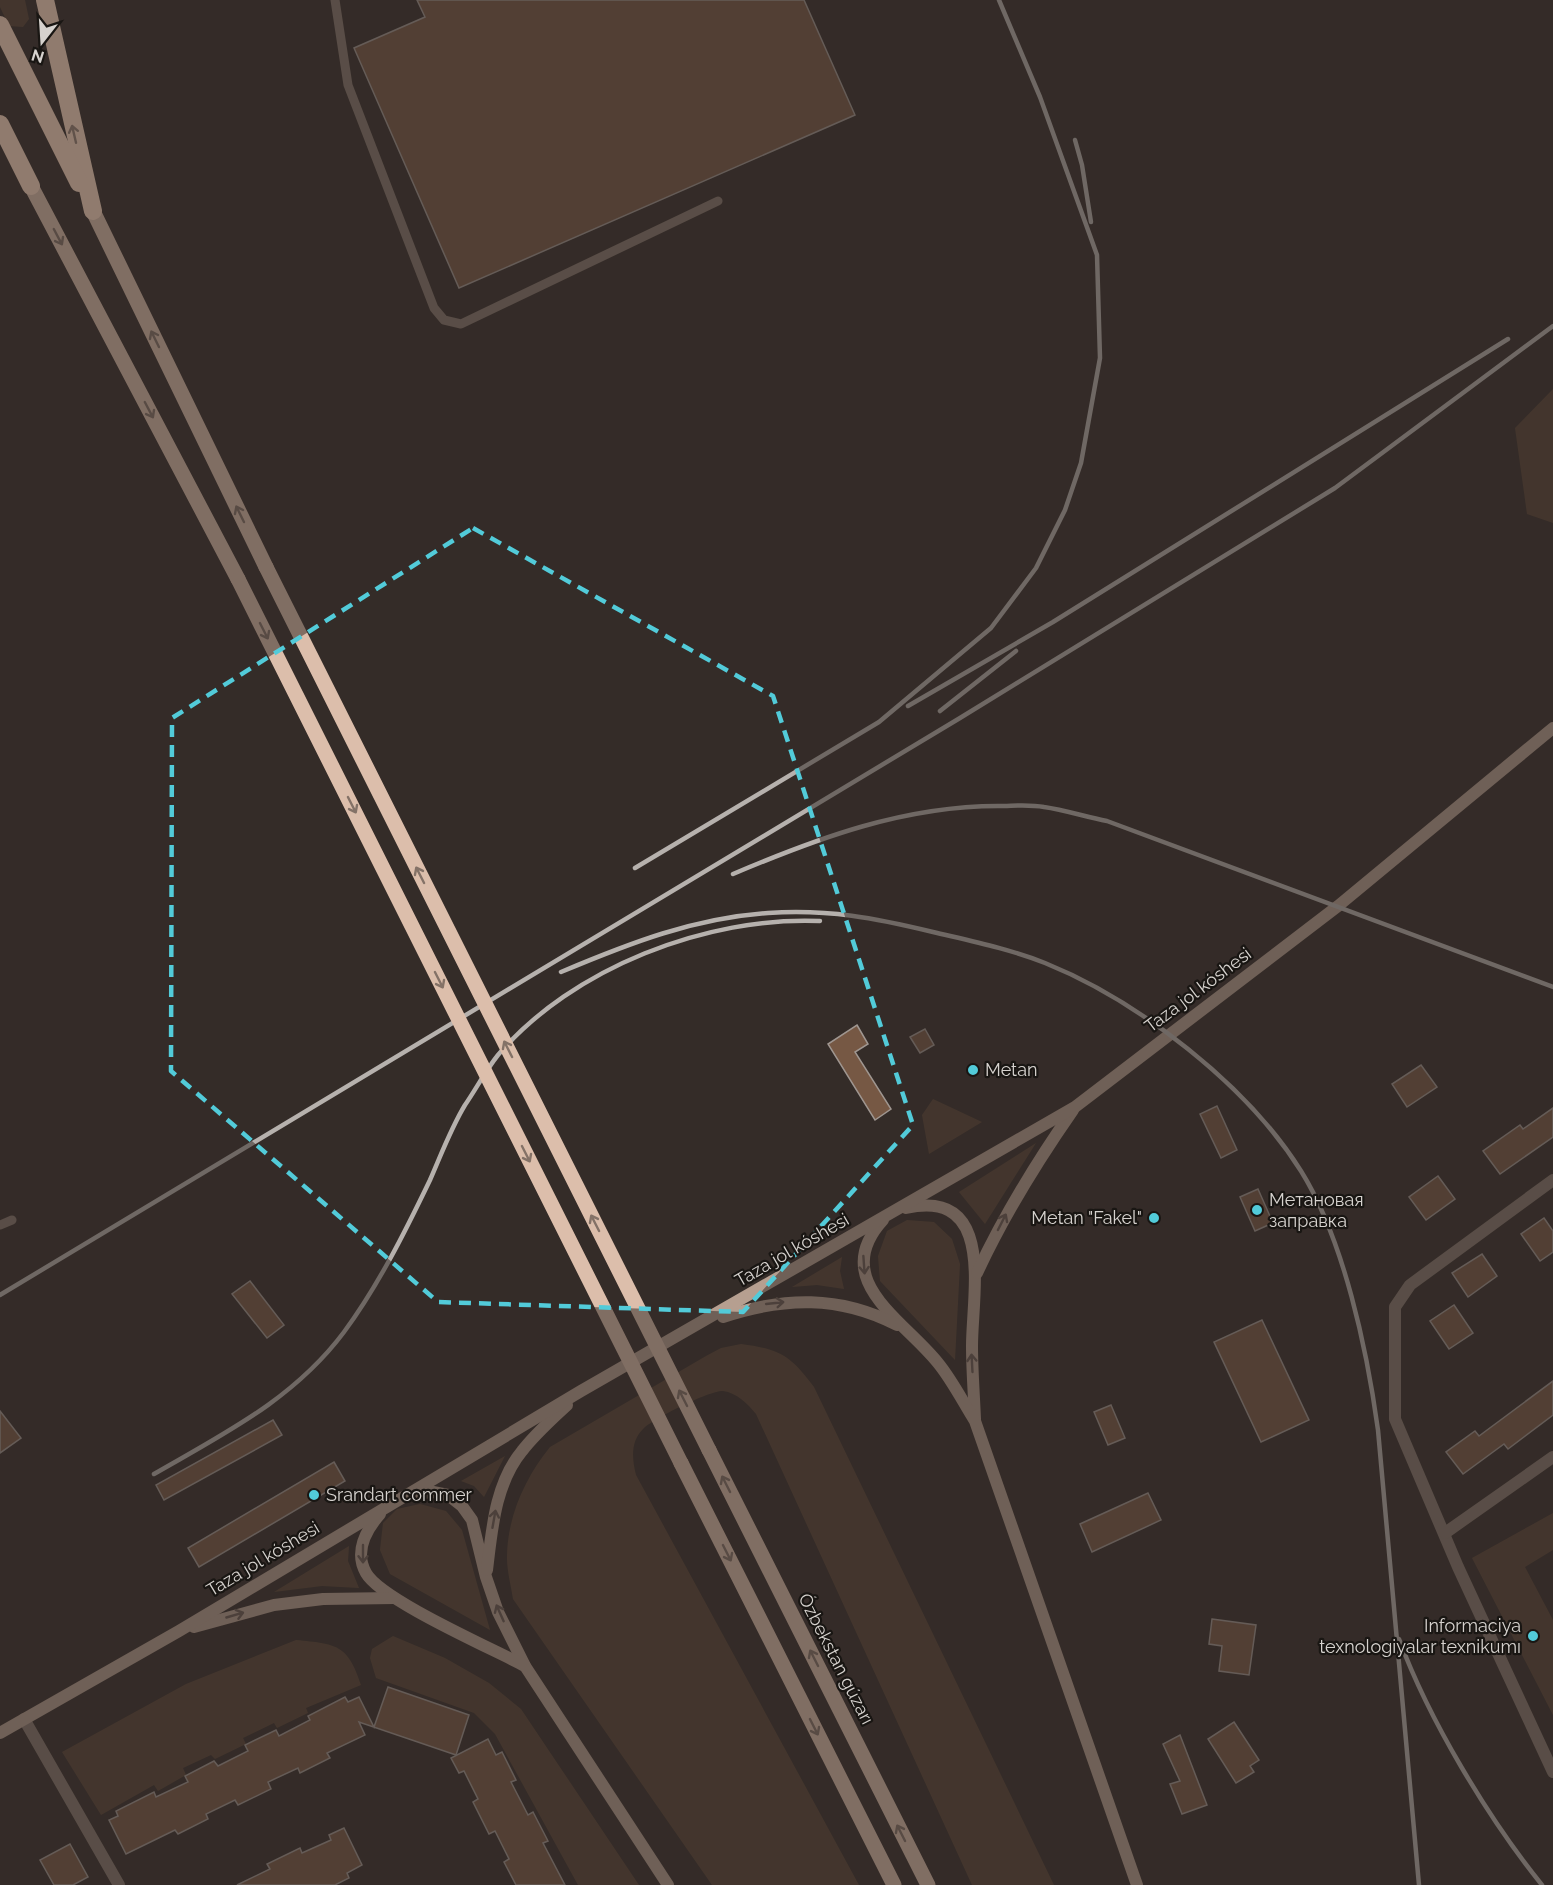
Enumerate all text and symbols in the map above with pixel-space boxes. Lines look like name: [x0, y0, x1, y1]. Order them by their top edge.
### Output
north arrow: [12, 12, 72, 72]
text: N: [29, 45, 46, 67]
one-way arrow: [68, 125, 80, 144]
one-way arrow: [53, 228, 64, 246]
one-way arrow: [148, 330, 160, 348]
one-way arrow: [144, 400, 155, 418]
one-way arrow: [234, 506, 246, 524]
one-way arrow: [259, 622, 271, 640]
one-way arrow: [346, 796, 358, 814]
one-way arrow: [414, 866, 426, 884]
street label: Taza jol kóshesi: [1140, 943, 1255, 1037]
one-way arrow: [434, 970, 445, 988]
one-way arrow: [502, 1041, 514, 1058]
place label: Metan: [985, 1059, 1037, 1080]
marker: Metan: [966, 1063, 980, 1077]
one-way arrow: [521, 1145, 533, 1163]
place label: Метановая заправка: [1269, 1189, 1364, 1231]
marker: Метановая заправка: [1250, 1203, 1264, 1217]
place label: Metan "Fakel": [1031, 1207, 1142, 1228]
street label: Taza jol kóshesi: [731, 1208, 852, 1291]
marker: Metan "Fakel": [1147, 1211, 1161, 1225]
one-way arrow: [997, 1213, 1008, 1231]
one-way arrow: [589, 1215, 601, 1233]
one-way arrow: [859, 1254, 870, 1274]
one-way arrow: [765, 1297, 784, 1308]
one-way arrow: [967, 1354, 978, 1373]
one-way arrow: [677, 1389, 688, 1407]
one-way arrow: [720, 1476, 732, 1494]
place label: Srandart commer: [326, 1484, 473, 1505]
marker: Srandart commer: [307, 1488, 321, 1502]
one-way arrow: [489, 1510, 500, 1529]
street label: Taza jol kóshesi: [202, 1517, 323, 1601]
one-way arrow: [357, 1544, 369, 1563]
one-way arrow: [721, 1544, 733, 1562]
street label: Ózbekstan gúzarı: [794, 1589, 879, 1728]
one-way arrow: [494, 1605, 505, 1623]
one-way arrow: [225, 1609, 244, 1621]
place label: Informaciya texnologiyalar texnikumı: [1319, 1615, 1521, 1657]
marker: Informaciya texnologiyalar texnikumı: [1526, 1629, 1540, 1643]
one-way arrow: [808, 1650, 819, 1668]
one-way arrow: [809, 1718, 821, 1736]
one-way arrow: [895, 1824, 907, 1842]

